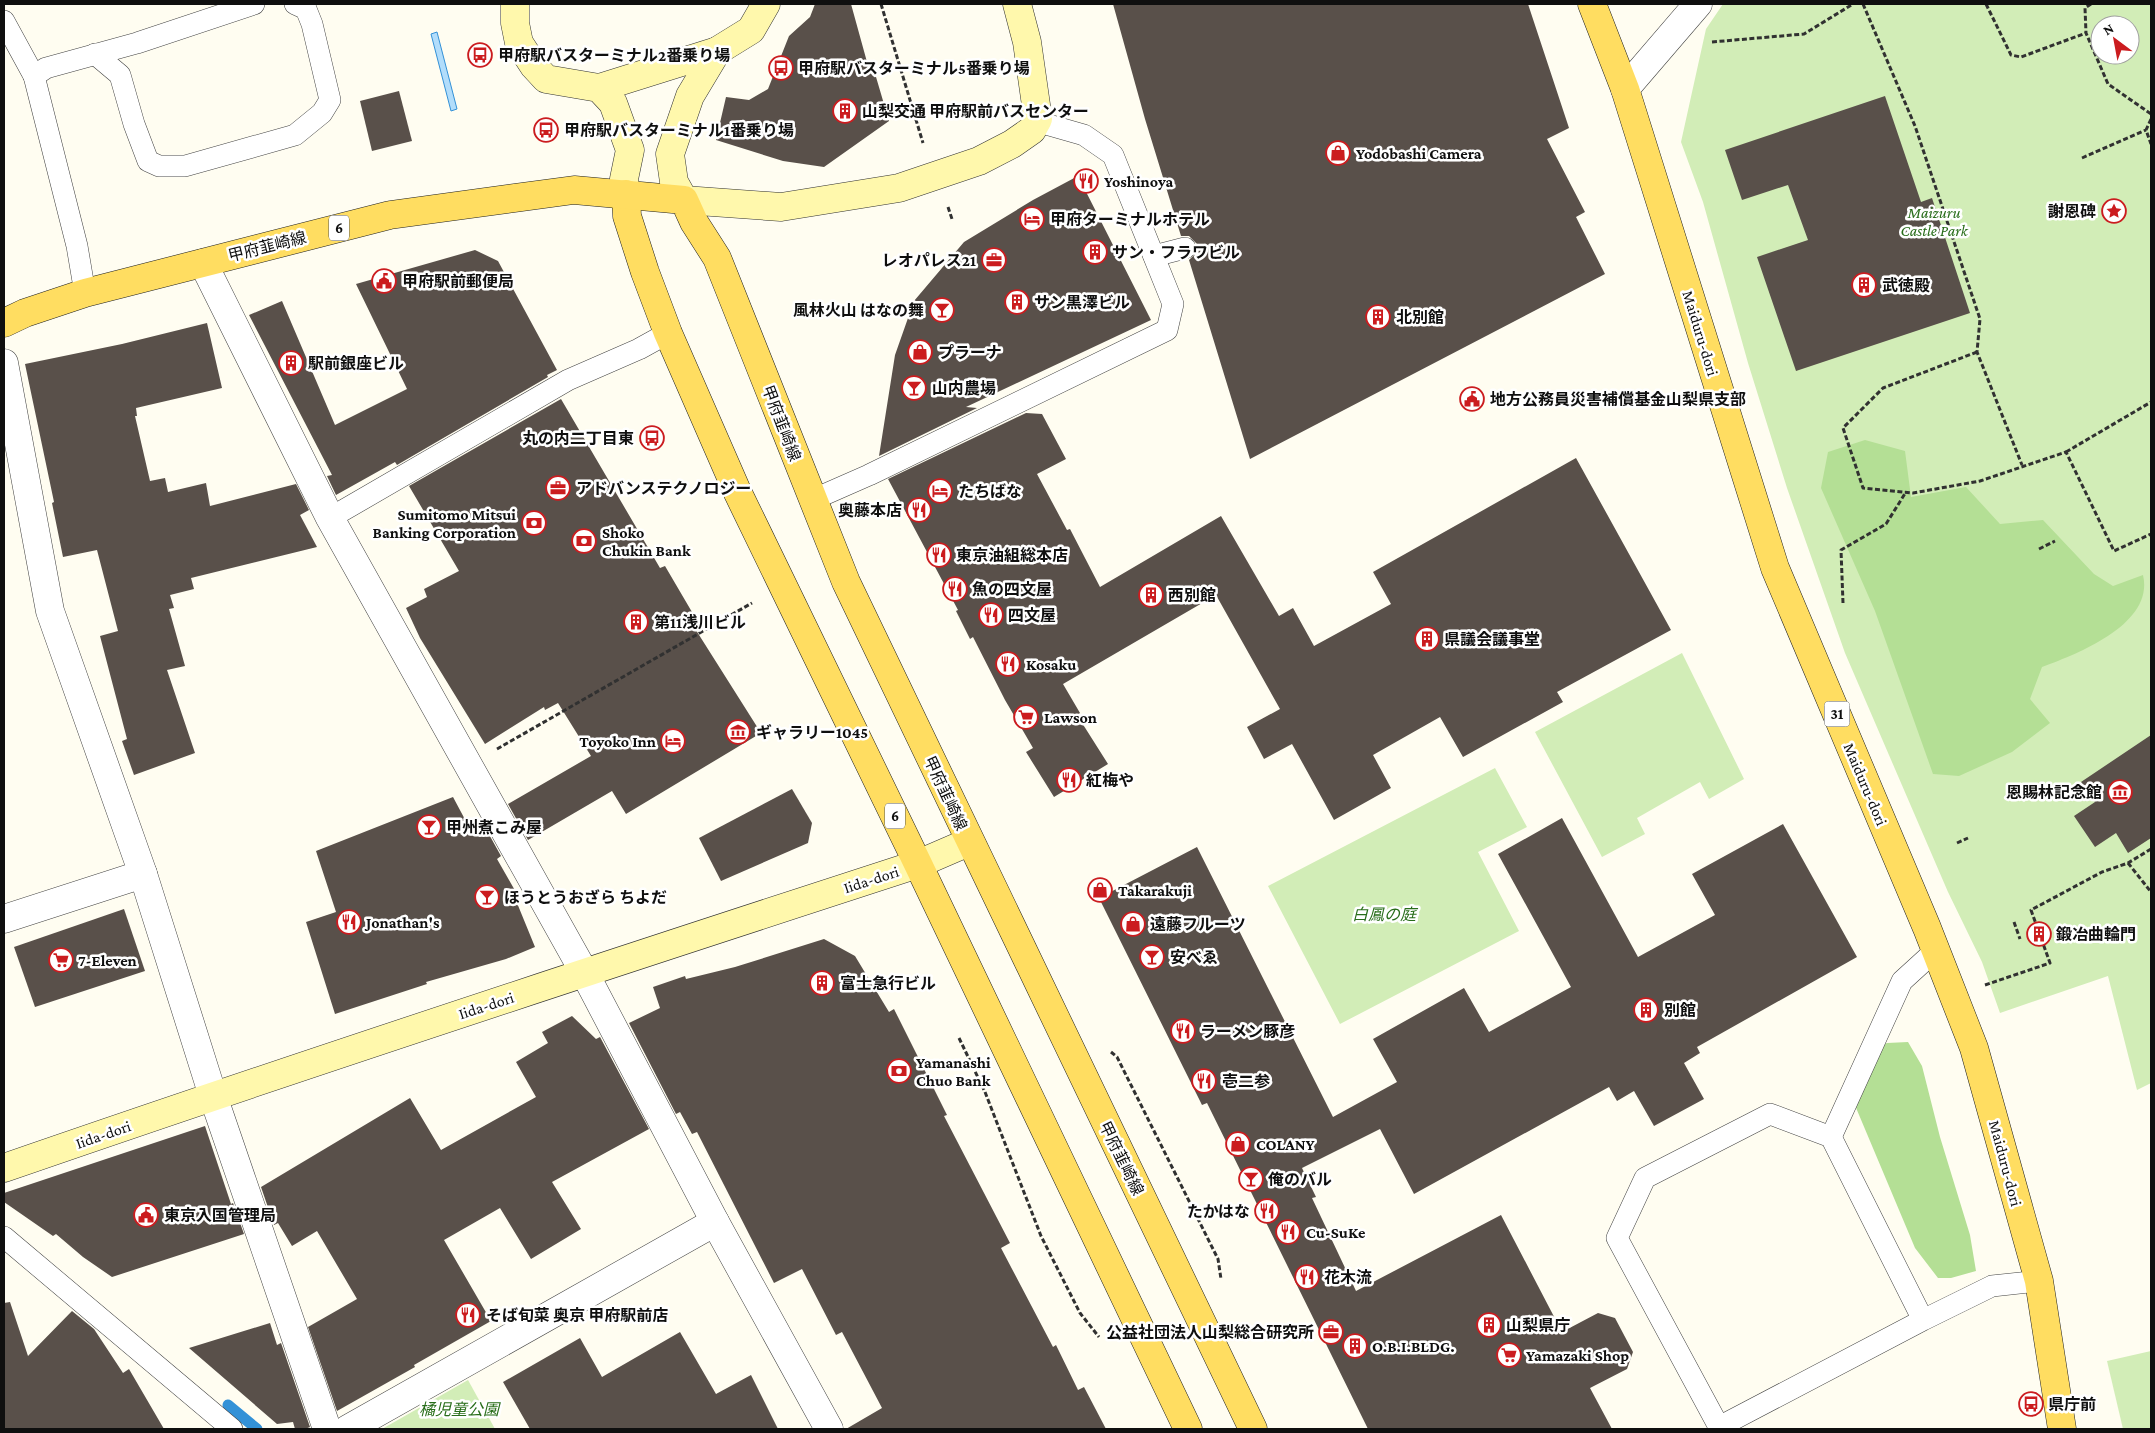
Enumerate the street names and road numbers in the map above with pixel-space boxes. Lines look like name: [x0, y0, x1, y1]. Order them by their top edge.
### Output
road number: 6: [329, 216, 349, 240]
street label: 甲府韮崎線: [226, 229, 308, 264]
street label: Maiduru-dori: [1679, 288, 1722, 378]
street label: 甲府韮崎線: [759, 383, 804, 464]
road number: 31: [1824, 702, 1850, 726]
street label: Maiduru-dori: [1840, 740, 1891, 828]
street label: 甲府韮崎線: [921, 753, 970, 833]
road number: 6: [885, 804, 905, 828]
street label: Iida-dori: [841, 863, 901, 896]
street label: Iida-dori: [456, 989, 516, 1022]
street label: Iida-dori: [73, 1117, 133, 1152]
street label: Maiduru-dori: [1986, 1118, 2025, 1208]
street label: 甲府韮崎線: [1096, 1119, 1147, 1198]

